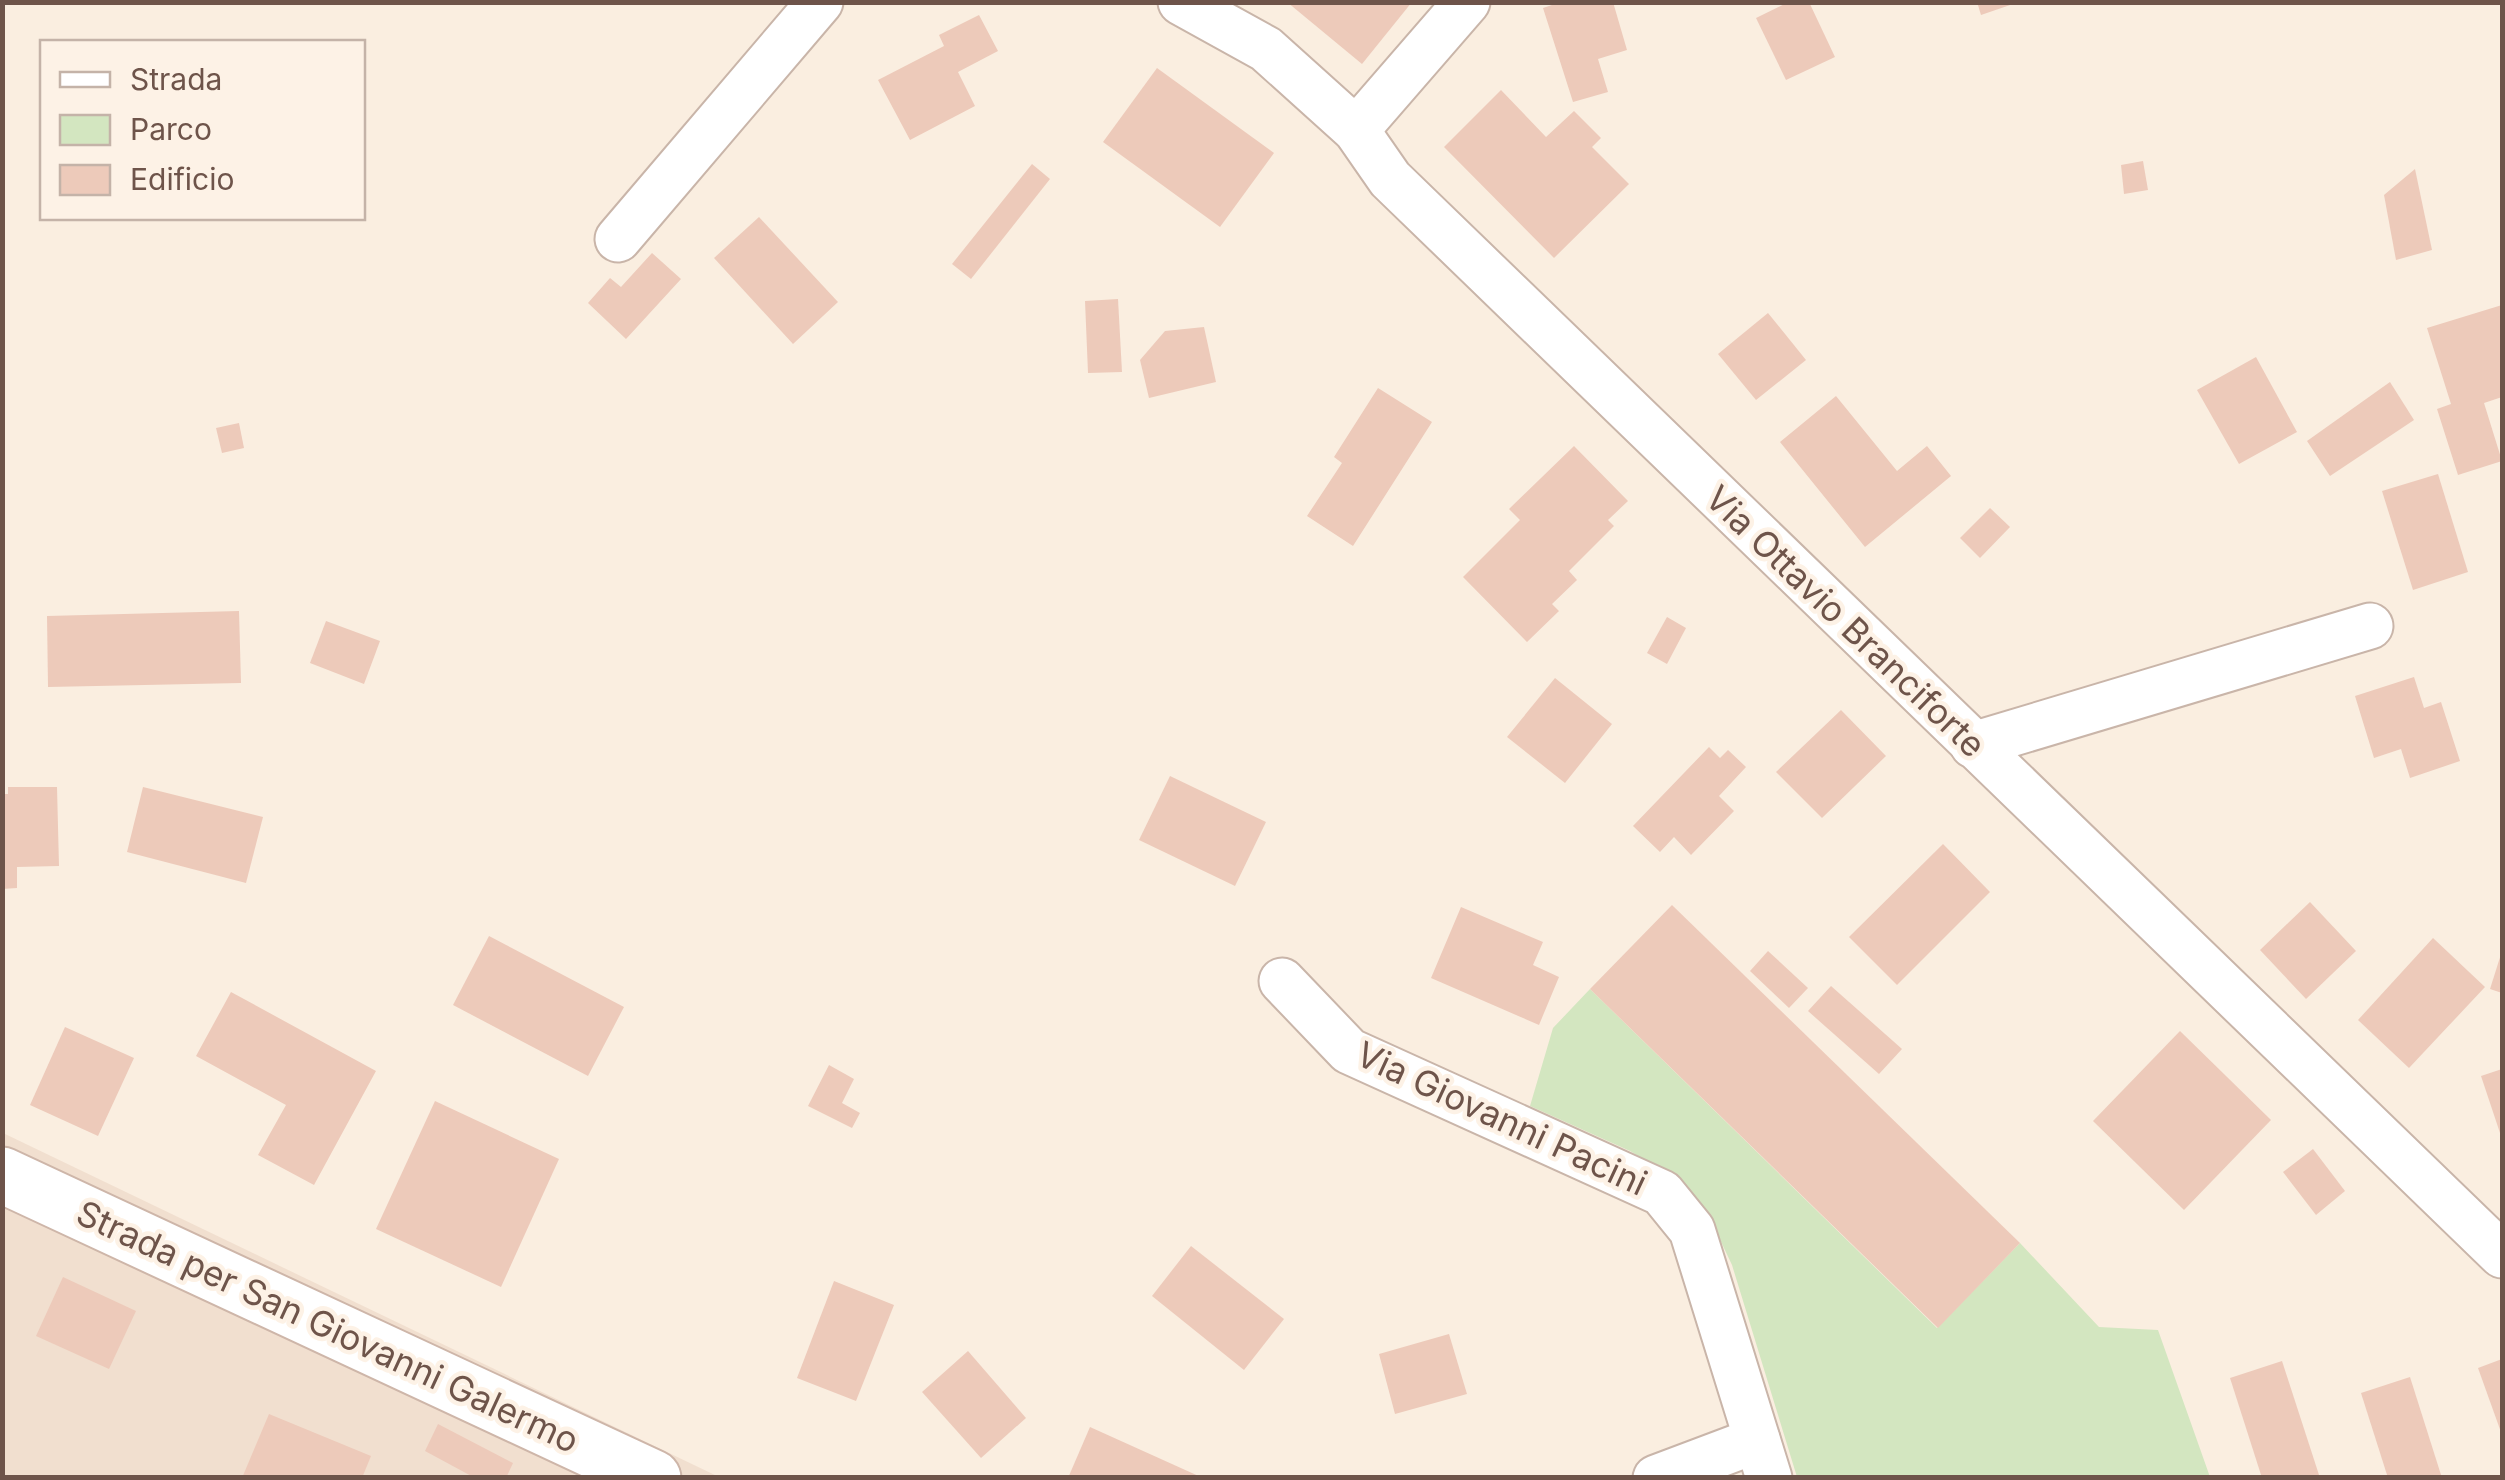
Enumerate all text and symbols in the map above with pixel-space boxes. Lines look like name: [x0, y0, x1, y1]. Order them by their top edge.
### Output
legend: [40, 40, 365, 220]
text: Strada: [130, 61, 222, 97]
text: Parco: [130, 111, 212, 147]
text: Edificio: [130, 161, 234, 197]
street label: Via Ottavio Branciforte: [1698, 477, 1994, 765]
street label: Via Giovanni Pacini: [1350, 1032, 1654, 1204]
street label: Strada per San Giovanni Galermo: [70, 1191, 586, 1461]

